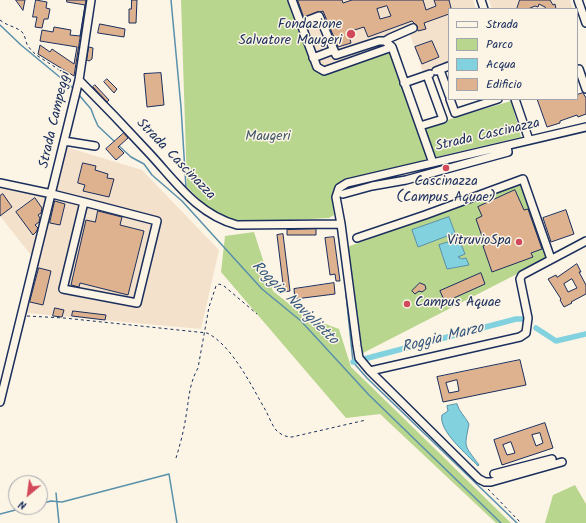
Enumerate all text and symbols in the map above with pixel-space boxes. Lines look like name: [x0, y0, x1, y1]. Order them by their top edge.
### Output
legend: [448, 8, 578, 100]
text: Strada: [486, 15, 518, 34]
place label: Fondazione Salvatore Maugeri: [239, 18, 342, 50]
marker: Fondazione Salvatore Maugeri: [345, 28, 357, 40]
text: Parco: [486, 35, 513, 54]
text: Acqua: [486, 55, 516, 74]
street label: Strada Campeggi: [37, 70, 75, 170]
text: Edificio: [486, 75, 522, 94]
street label: Strada Cascinazza: [132, 116, 218, 204]
street label: Strada Cascinazza: [434, 116, 542, 156]
park label: Maugeri: [245, 130, 291, 146]
marker: Cascinazza (Campus Aquae): [441, 163, 451, 173]
place label: Cascinazza (Campus Aquae): [396, 175, 496, 208]
place label: VitruvioSpa: [447, 234, 511, 250]
marker: VitruvioSpa: [514, 237, 524, 247]
water label: Roggia Naviglietto: [247, 258, 341, 350]
place label: Campus Aquae: [415, 296, 501, 312]
marker: Campus Aquae: [402, 299, 412, 309]
water label: Roggia Marzo: [400, 320, 486, 358]
north arrow: [8, 475, 48, 515]
text: N: [15, 495, 30, 514]

